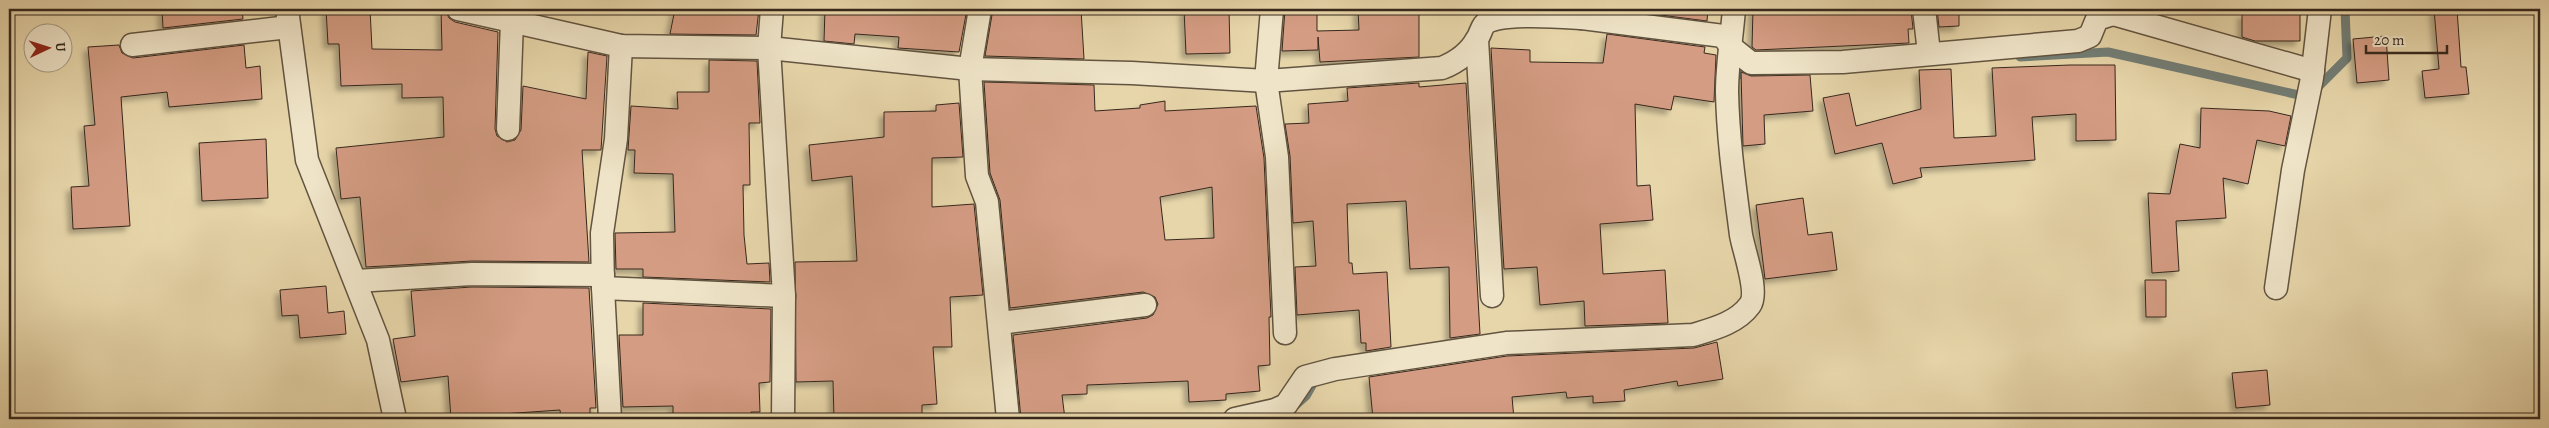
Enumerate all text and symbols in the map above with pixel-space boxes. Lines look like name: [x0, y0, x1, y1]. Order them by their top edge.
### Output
north arrow: [22, 22, 72, 72]
scale bar: [2366, 22, 2448, 54]
text: 20 m: [2374, 30, 2405, 50]
text: U: [51, 42, 70, 52]

